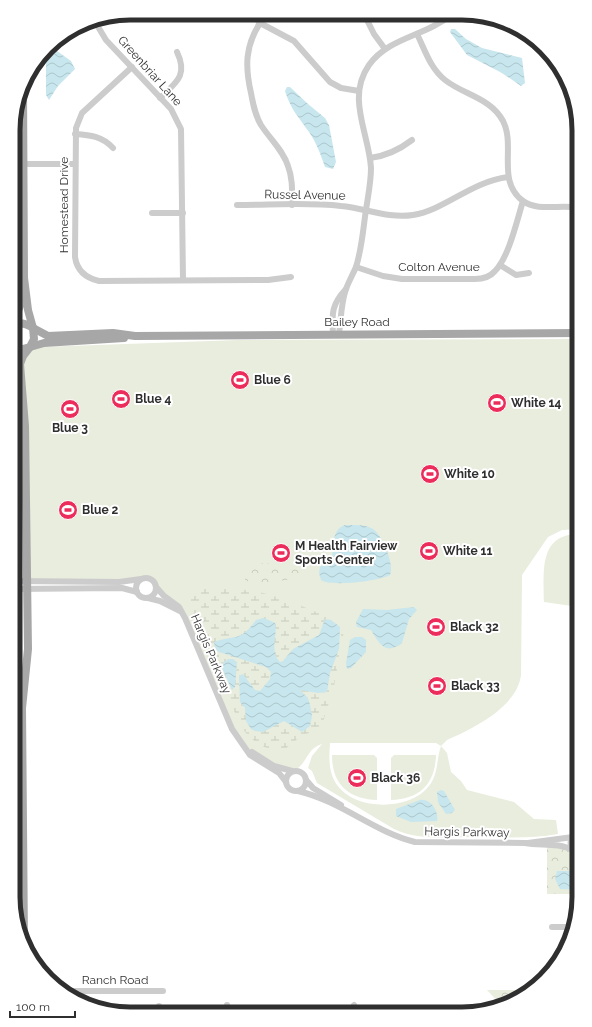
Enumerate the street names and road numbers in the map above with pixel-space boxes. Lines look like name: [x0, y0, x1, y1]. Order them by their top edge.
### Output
street label: Greenbriar Lane: [115, 33, 185, 109]
street label: Homestead Drive: [57, 157, 71, 253]
street label: Russel Avenue: [264, 187, 346, 203]
street label: Colton Avenue: [398, 260, 480, 274]
street label: Bailey Road: [324, 315, 390, 329]
street label: Hargis Parkway: [188, 612, 234, 696]
street label: Hargis Parkway: [424, 824, 510, 840]
street label: Ranch Road: [82, 973, 148, 987]

